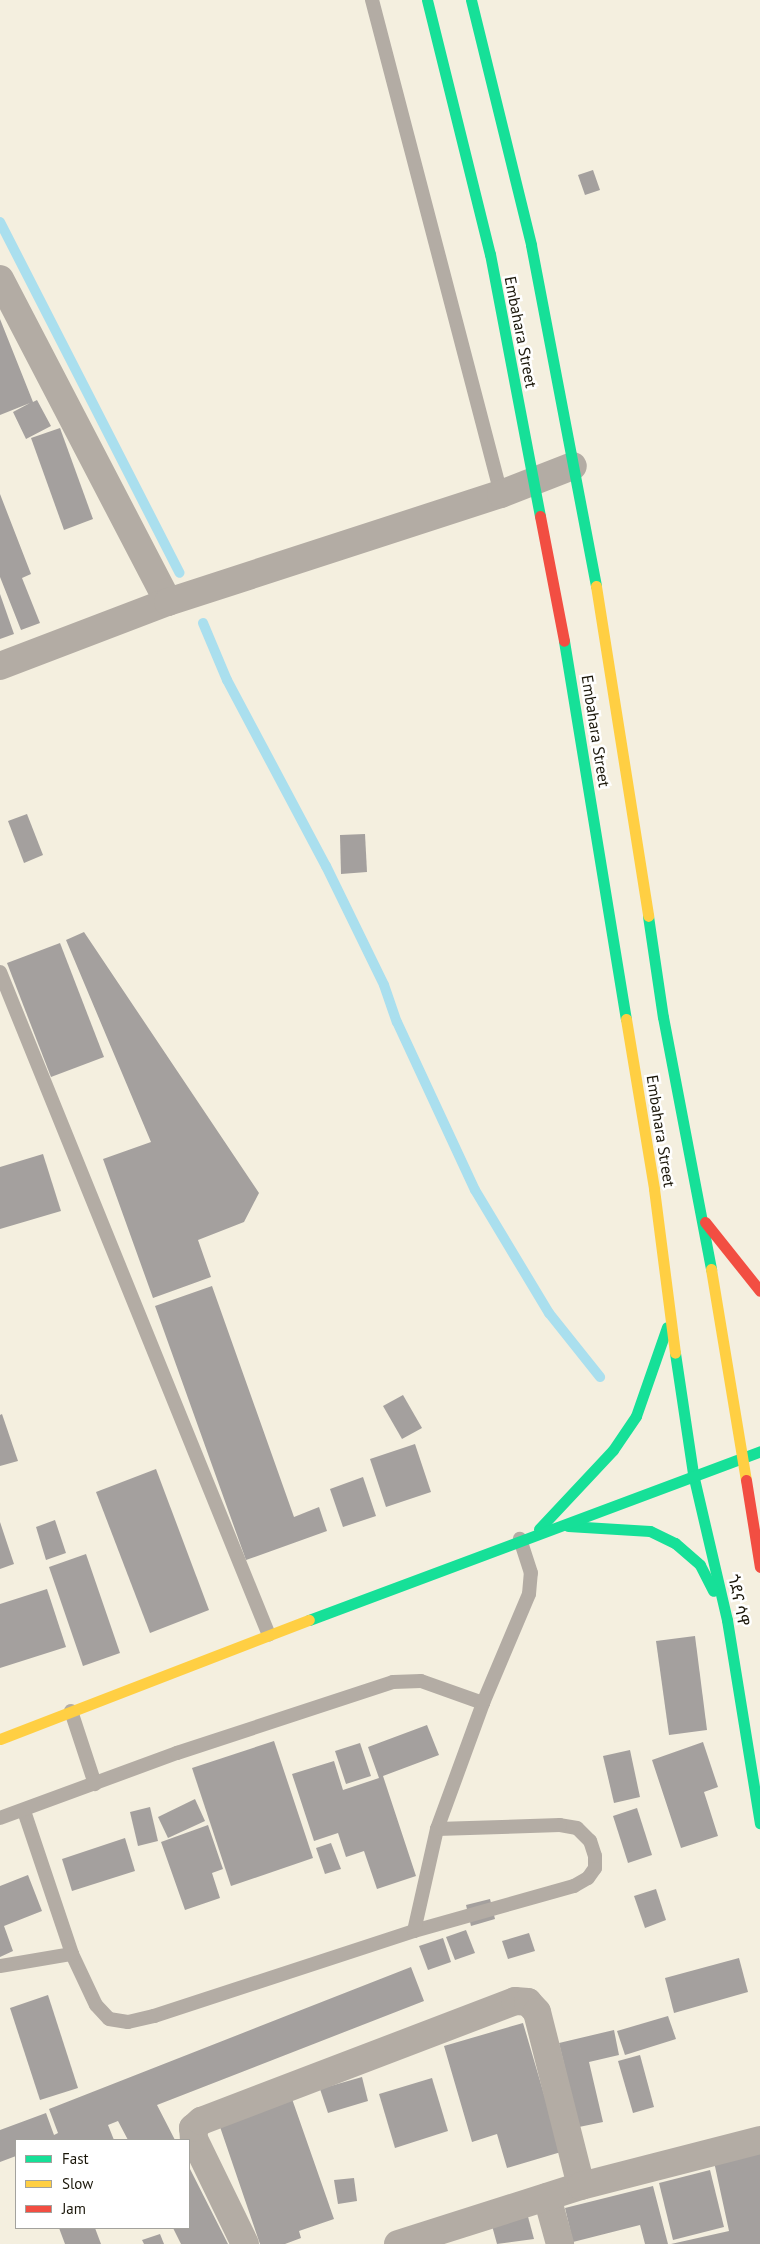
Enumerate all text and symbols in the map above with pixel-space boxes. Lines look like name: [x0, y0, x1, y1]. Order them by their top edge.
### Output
street label: Embahara Street: [501, 275, 541, 389]
street label: Embahara Street: [578, 674, 614, 788]
street label: Embahara Street: [643, 1074, 679, 1188]
street label: ጎደና ሳዋ: [724, 1573, 754, 1627]
legend: [15, 2139, 190, 2229]
text: Fast: [62, 2149, 89, 2168]
text: Slow: [62, 2174, 93, 2193]
text: Jam: [62, 2199, 86, 2218]

